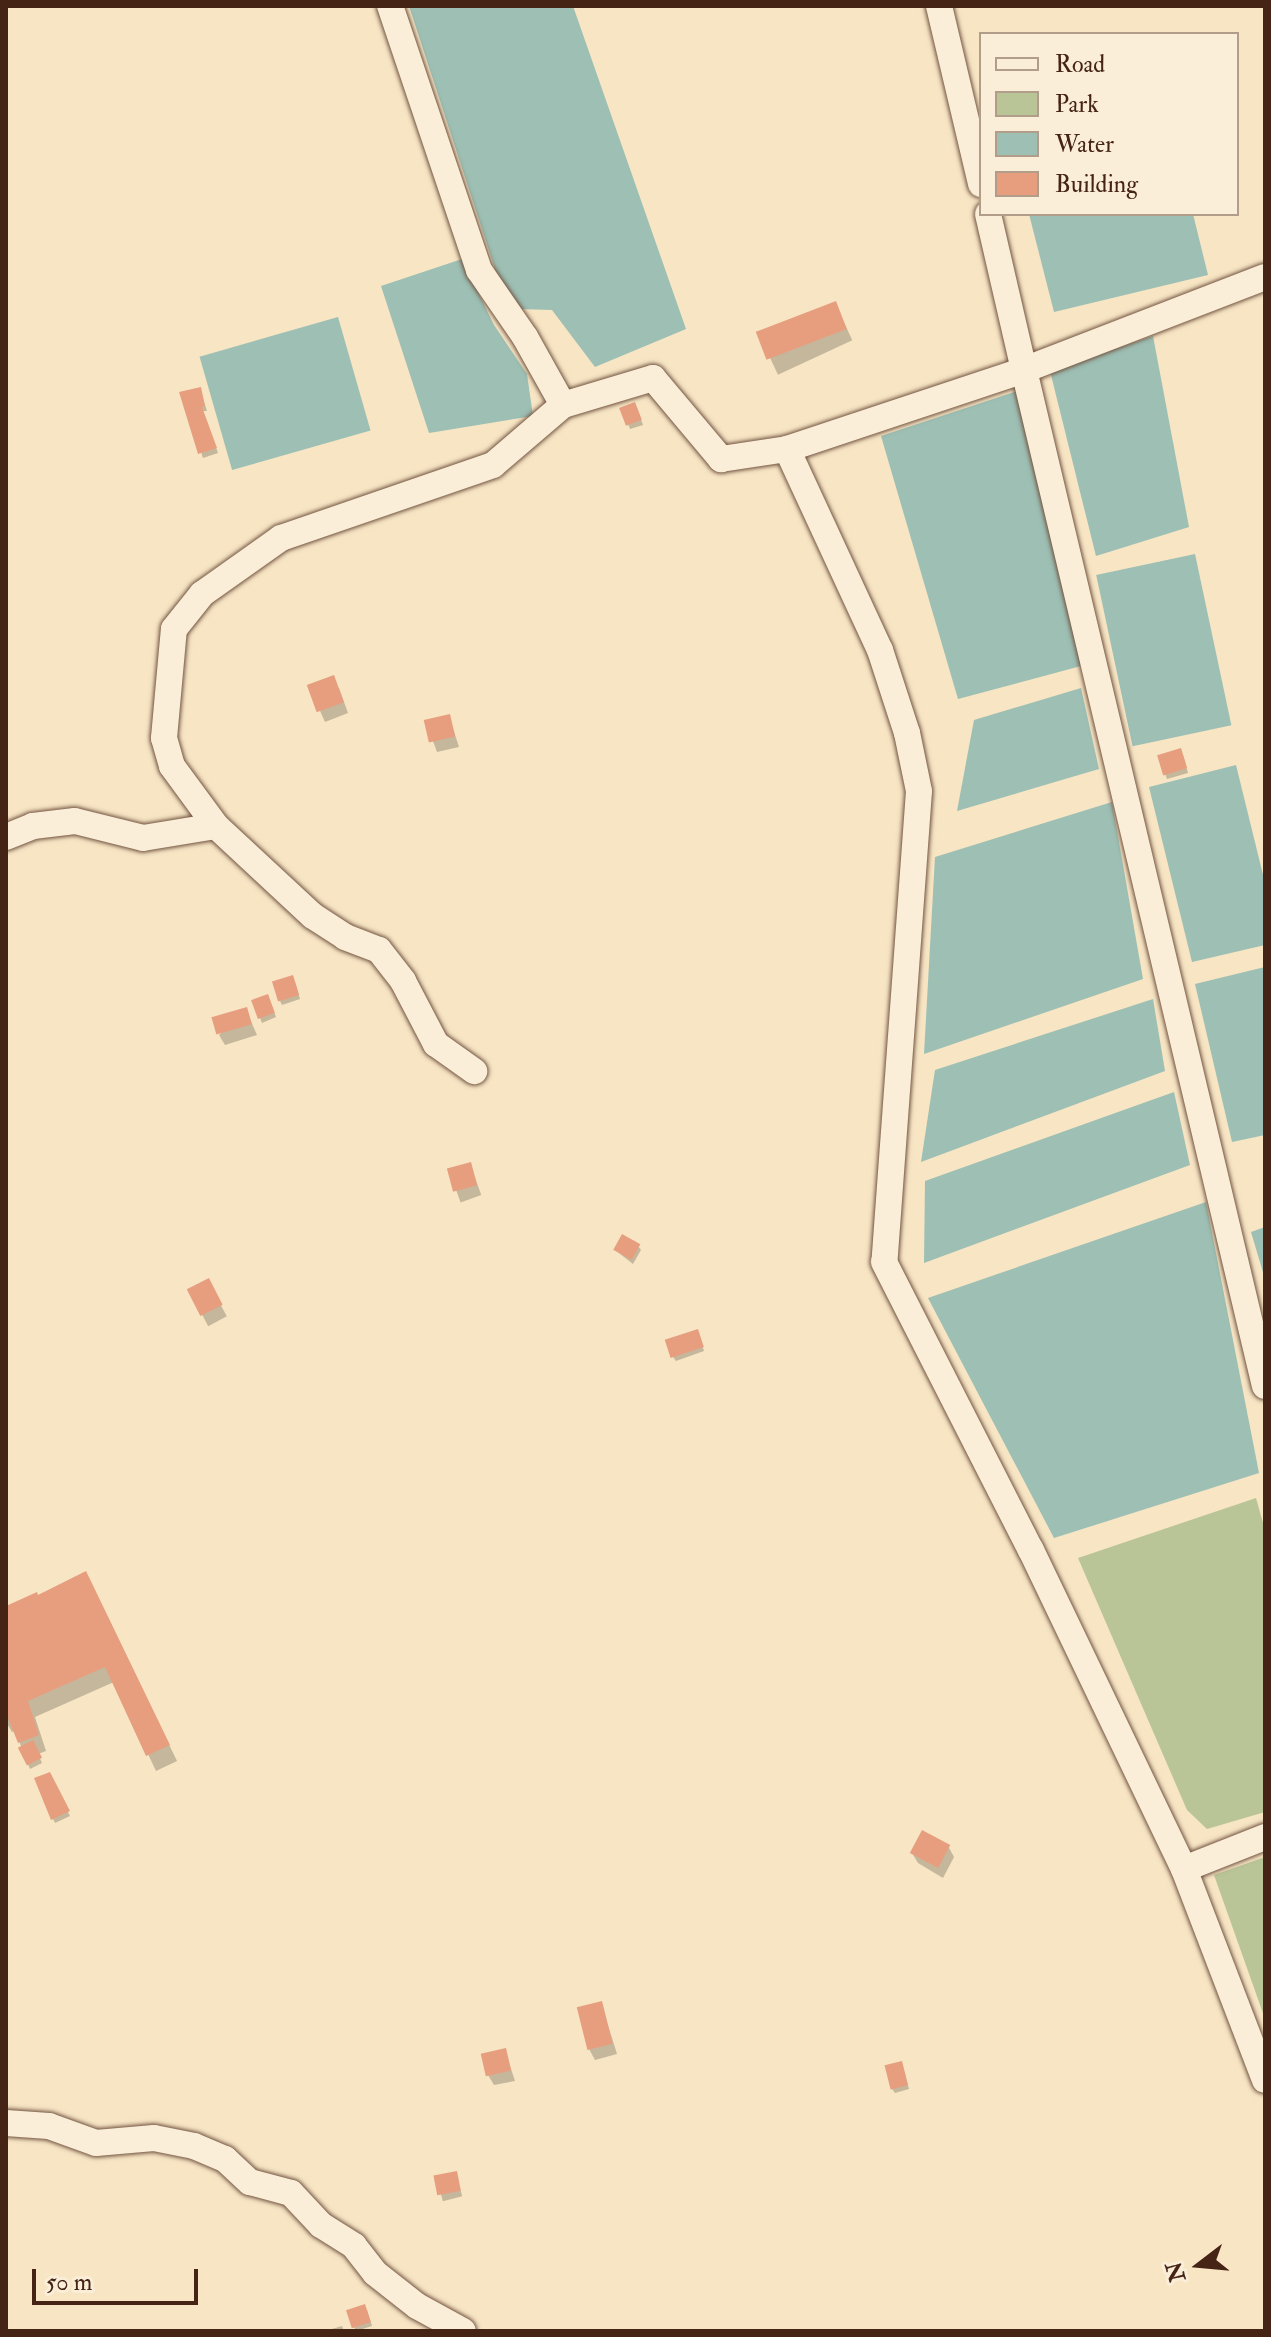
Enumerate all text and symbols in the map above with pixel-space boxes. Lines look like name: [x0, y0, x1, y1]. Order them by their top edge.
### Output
legend: [979, 32, 1239, 216]
text: Road: [1055, 49, 1105, 80]
text: Park: [1055, 89, 1099, 120]
text: Water: [1055, 129, 1114, 160]
text: Building: [1055, 169, 1138, 200]
north arrow: [1159, 2225, 1239, 2305]
scale bar: [36, 2253, 202, 2303]
text: N: [1160, 2258, 1192, 2285]
text: 50 m: [46, 2267, 92, 2298]

